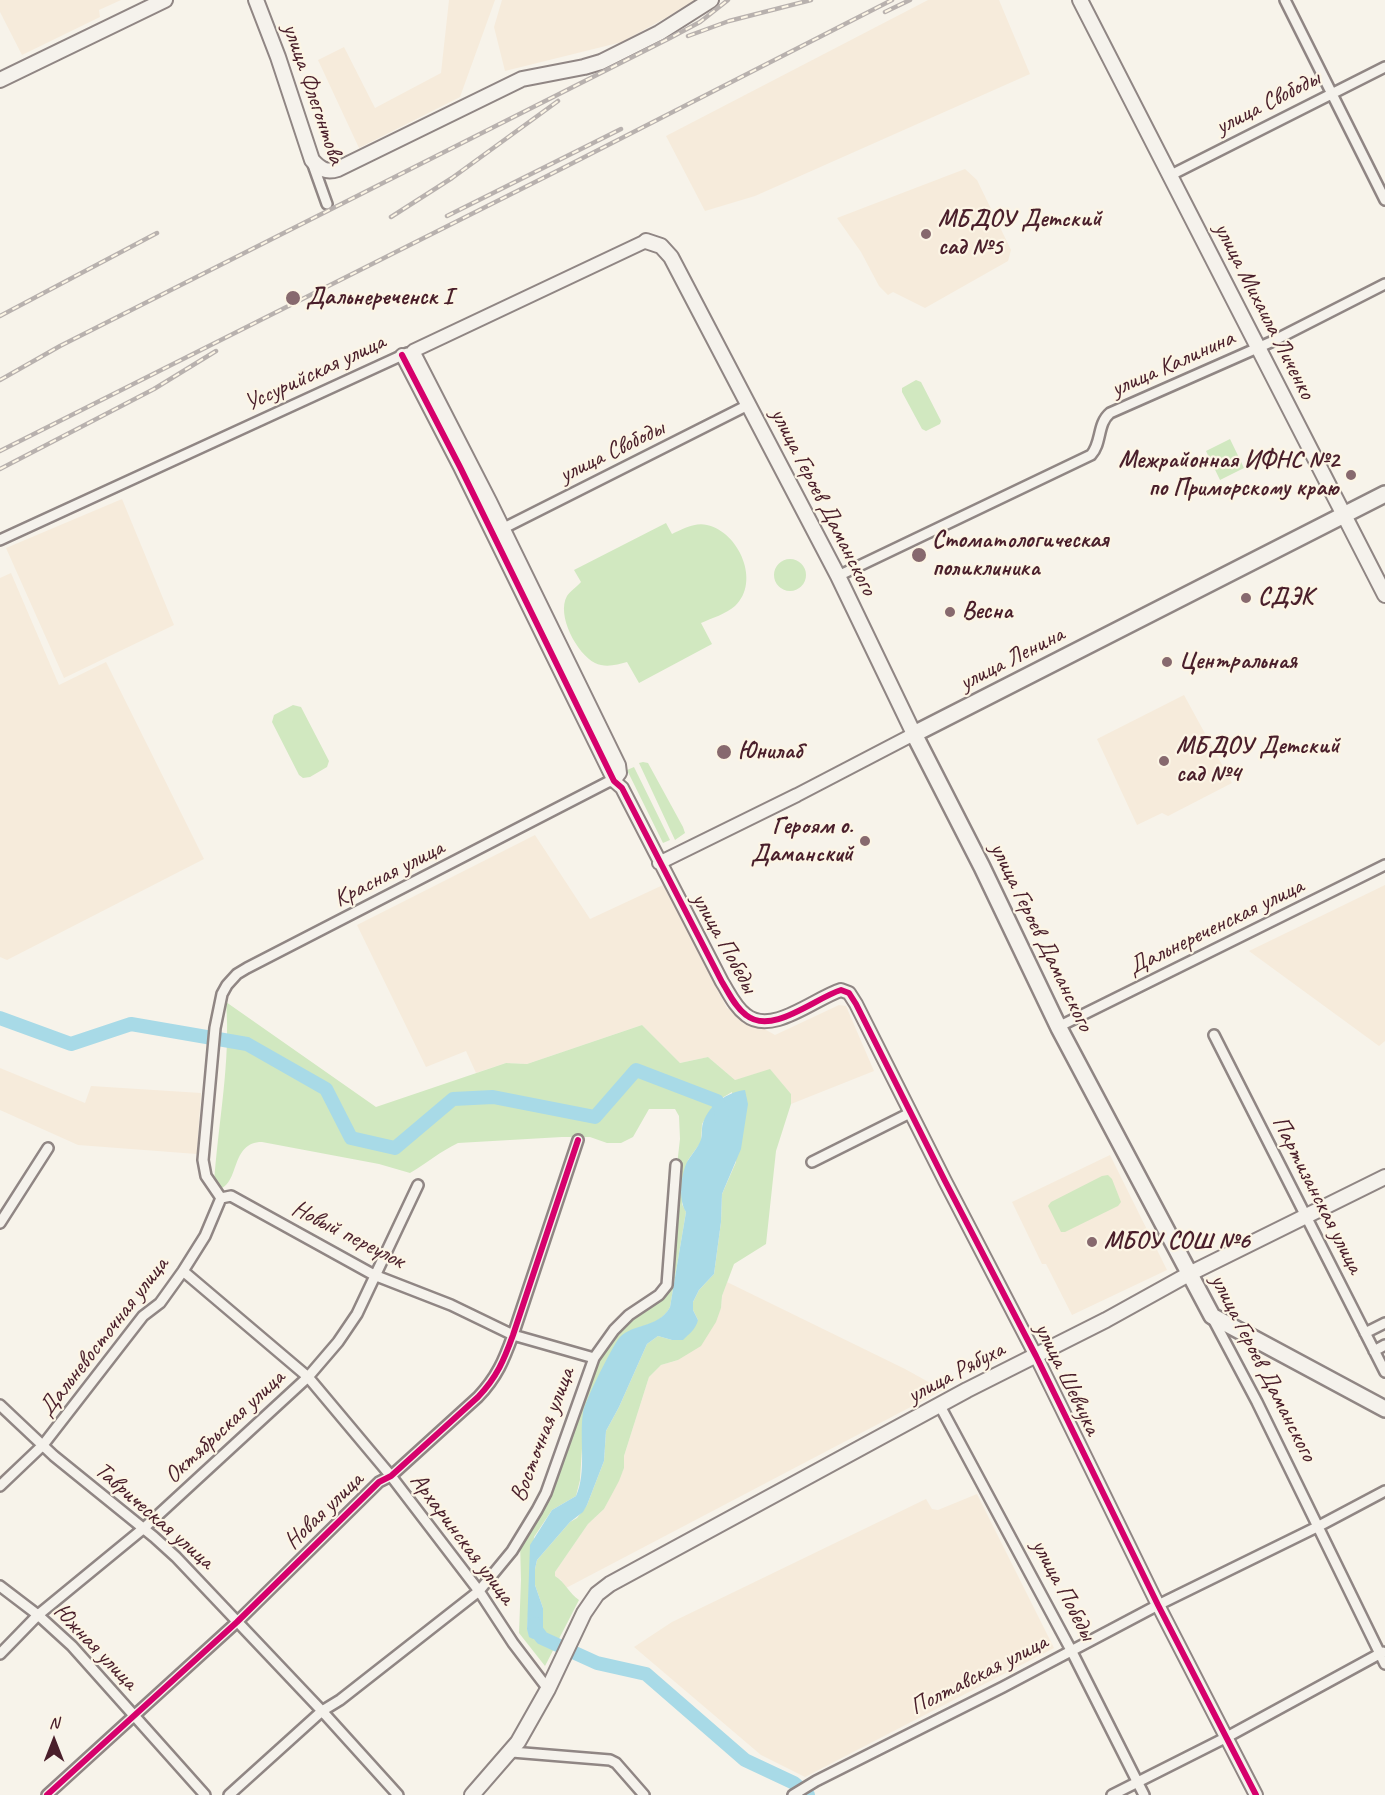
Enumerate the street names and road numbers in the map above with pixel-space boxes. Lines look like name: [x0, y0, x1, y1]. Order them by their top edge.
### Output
street label: улица Флегонтова: [275, 20, 351, 168]
street label: улица Свободы: [1211, 64, 1325, 142]
street label: улица Михаила Личенко: [1207, 218, 1321, 404]
street label: улица Калинина: [1107, 324, 1239, 404]
street label: Уссурийская улица: [240, 328, 390, 418]
street label: улица Героев Даманского: [763, 403, 883, 601]
street label: улица Свободы: [555, 414, 669, 490]
street label: улица Ленина: [955, 620, 1069, 698]
street label: Красная улица: [329, 834, 449, 914]
street label: улица Героев Даманского: [983, 838, 1099, 1036]
street label: Дальнереченская улица: [1124, 872, 1308, 982]
street label: улица Победы: [685, 888, 763, 998]
street label: Партизанская улица: [1265, 1111, 1369, 1279]
street label: Новый переулок: [287, 1194, 409, 1276]
street label: Дальневосточная улица: [33, 1251, 175, 1423]
street label: улица Героев Даманского: [1203, 1269, 1323, 1467]
street label: улица Шевчука: [1027, 1318, 1107, 1440]
street label: улица Рябуха: [903, 1335, 1009, 1411]
street label: Октябрьская улица: [159, 1364, 291, 1490]
street label: Восточная улица: [504, 1364, 582, 1506]
street label: Таврическая улица: [88, 1456, 220, 1576]
street label: Новая улица: [278, 1466, 370, 1556]
street label: Архаринская улица: [403, 1468, 521, 1610]
street label: улица Победы: [1024, 1535, 1102, 1645]
street label: Южная улица: [47, 1598, 143, 1696]
street label: Полтавская улица: [905, 1628, 1053, 1722]

